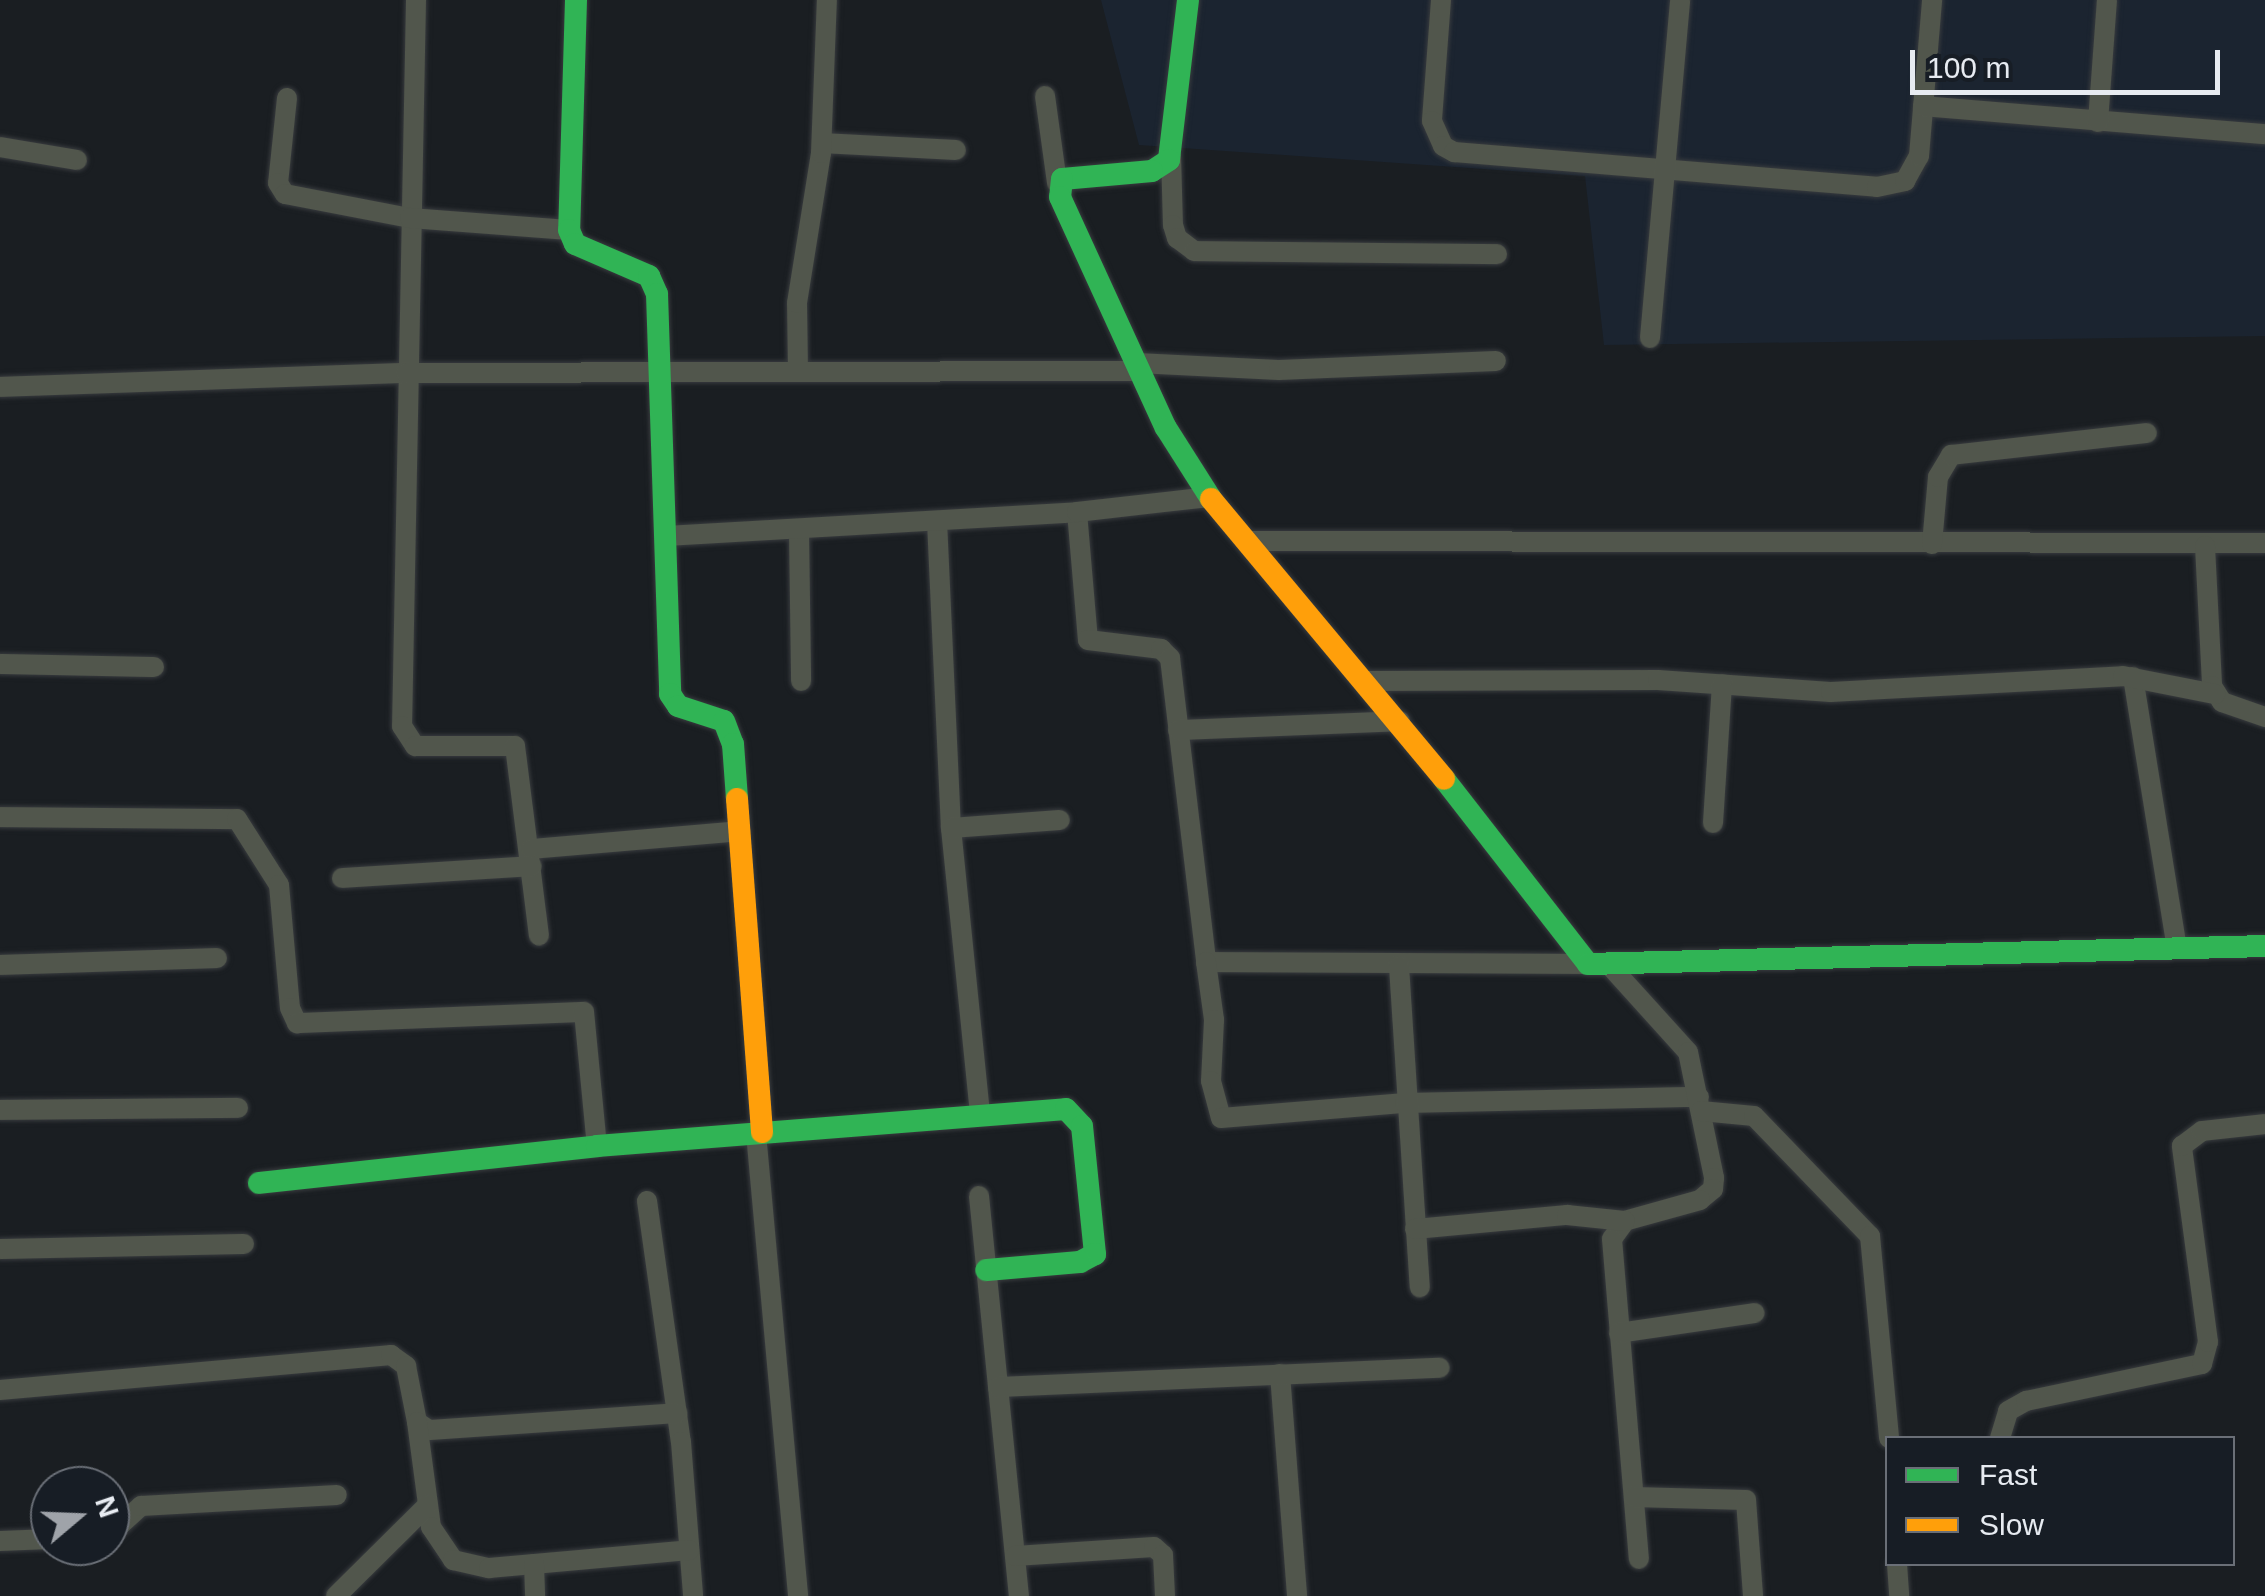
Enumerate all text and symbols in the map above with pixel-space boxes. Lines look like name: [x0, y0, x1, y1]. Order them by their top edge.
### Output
scale bar: [1915, 30, 2225, 92]
text: 100 m: [1927, 51, 2010, 84]
legend: [1885, 1436, 2235, 1566]
text: Fast: [1979, 1458, 2037, 1491]
north arrow: [30, 1466, 130, 1566]
text: N: [89, 1492, 125, 1521]
text: Slow: [1979, 1508, 2044, 1541]

